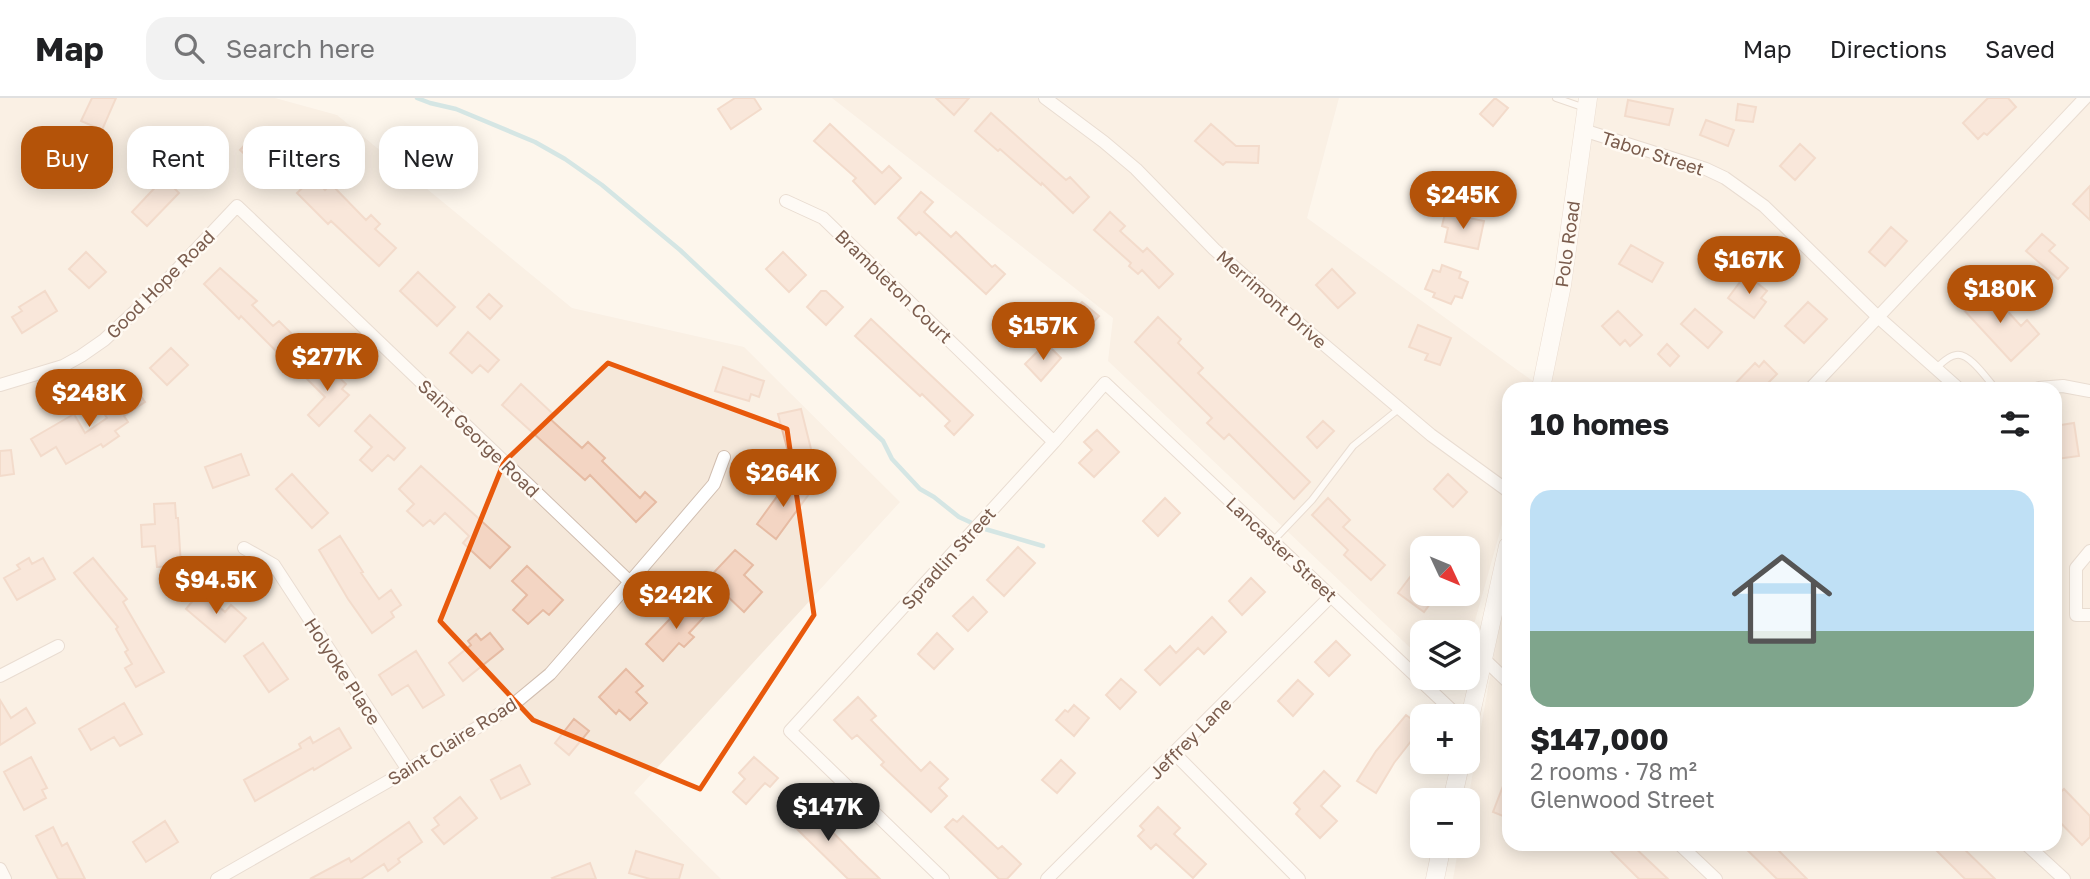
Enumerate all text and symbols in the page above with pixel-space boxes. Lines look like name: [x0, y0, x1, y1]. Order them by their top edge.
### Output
search box: [146, 17, 636, 80]
text: Map: [35, 29, 104, 68]
icon: search: [170, 29, 208, 67]
text: Search here: [226, 33, 375, 64]
text: Map: [1743, 34, 1792, 63]
text: Directions: [1830, 34, 1947, 63]
text: Saved: [1985, 34, 2055, 63]
chip: Buy: [21, 126, 113, 189]
chip: Rent: [127, 126, 229, 189]
chip: Filters: [243, 126, 365, 189]
chip: New: [379, 126, 478, 189]
street label: Tabor Street: [1599, 126, 1707, 180]
pin: $245K: [1414, 172, 1512, 231]
text: $245K: [1426, 180, 1500, 208]
street label: Polo Road: [1550, 199, 1584, 289]
street label: Good Hope Road: [101, 225, 219, 343]
street label: Brambleton Court: [831, 225, 957, 347]
pin: $167K: [1700, 236, 1798, 296]
street label: Merrimont Drive: [1212, 245, 1332, 353]
text: $167K: [1713, 245, 1785, 273]
pin: $180K: [1951, 266, 2049, 325]
text: $180K: [1963, 274, 2037, 302]
pin: $157K: [994, 302, 1092, 362]
text: $157K: [1008, 311, 1078, 339]
pin: $277K: [278, 334, 376, 393]
text: $277K: [291, 342, 363, 370]
pin: $248K: [40, 370, 138, 429]
street label: Saint George Road: [414, 375, 544, 501]
text: $248K: [51, 378, 127, 406]
icon: filters: [1996, 405, 2034, 443]
text: 10 homes: [1530, 406, 1669, 442]
pin: $264K: [734, 450, 832, 509]
text: $264K: [745, 458, 821, 486]
street label: Lancaster Street: [1222, 492, 1342, 606]
street label: Spradlin Street: [896, 502, 1000, 614]
north arrow: [1410, 536, 1480, 606]
map controls: [1410, 536, 1480, 858]
icon: home: [1719, 536, 1845, 662]
pin: $94.5K: [159, 556, 273, 616]
text: $94.5K: [175, 565, 257, 593]
pin: $242K: [627, 572, 725, 631]
text: $242K: [639, 580, 713, 608]
street label: Holyoke Place: [300, 613, 386, 729]
button: layers: [1410, 620, 1480, 690]
street label: Saint Claire Road: [383, 692, 521, 790]
street label: Jeffrey Lane: [1144, 692, 1236, 784]
button: +: [1410, 704, 1480, 774]
text: $147,000: [1530, 721, 1669, 757]
text: 2 rooms · 78 m²: [1530, 757, 1697, 785]
pin: $147K: [779, 784, 877, 843]
text: Glenwood Street: [1530, 785, 1715, 813]
button: −: [1410, 788, 1480, 858]
text: $147K: [793, 792, 863, 820]

